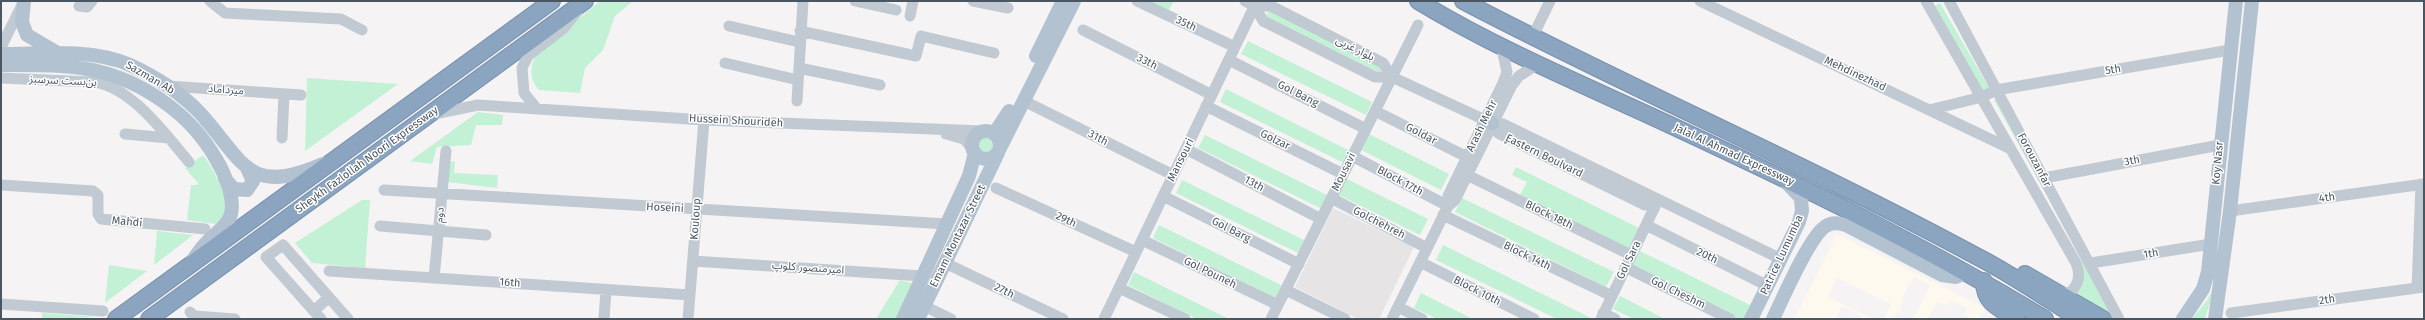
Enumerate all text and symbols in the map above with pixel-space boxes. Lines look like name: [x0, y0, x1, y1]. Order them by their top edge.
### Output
street label: 35th: [1174, 14, 1198, 34]
street label: بلوار غربی: [1333, 34, 1377, 64]
street label: 33th: [1134, 51, 1160, 73]
street label: Mehdinezhad: [1822, 54, 1888, 94]
street label: Sazman Ab: [123, 59, 177, 97]
street label: 5th: [2104, 62, 2122, 78]
street label: بن‌بست سرسبز: [29, 73, 97, 89]
street label: Gol Bang: [1275, 78, 1321, 110]
street label: میرداماد: [208, 82, 244, 98]
street label: Arash Mehr: [1464, 98, 1500, 154]
street label: Sheykh Fazlollah Noori Expressway: [293, 104, 441, 216]
street label: Hussein Shourideh: [689, 112, 783, 130]
street label: Goldar: [1403, 121, 1439, 147]
street label: Jalal Al Ahmad Expressway: [1672, 121, 1796, 189]
street label: 31th: [1086, 127, 1110, 149]
street label: Golzar: [1258, 127, 1292, 153]
street label: Forouzanfar: [2014, 131, 2054, 189]
street label: ٍEastern Boulvard: [1503, 132, 1585, 180]
street label: Mansouri: [1165, 136, 1197, 184]
street label: Koy Nasr: [2210, 141, 2226, 185]
street label: Mousavi: [1329, 151, 1359, 193]
street label: 3th: [2123, 153, 2141, 169]
street label: Block 17th: [1375, 163, 1425, 199]
street label: 13th: [1242, 173, 1266, 195]
street label: Emam Montazar Street: [927, 183, 989, 289]
street label: 4th: [2318, 190, 2336, 206]
street label: Kouloup: [688, 198, 704, 240]
street label: Block 18th: [1523, 198, 1575, 232]
street label: Hoseini: [646, 200, 684, 216]
street label: Golchehreh: [1351, 204, 1407, 242]
street label: دوم: [433, 207, 447, 223]
street label: 29th: [1053, 209, 1079, 231]
street label: Patrice Lumumba: [1758, 213, 1806, 297]
street label: Mahdi: [111, 214, 143, 230]
street label: Gol Barg: [1209, 215, 1253, 245]
street label: Block 14th: [1501, 239, 1553, 273]
street label: Gol Sara: [1614, 239, 1644, 281]
street label: 20th: [1694, 245, 1720, 267]
street label: 1th: [2142, 246, 2160, 262]
street label: Gol Pouneh: [1181, 255, 1239, 291]
street label: امیرمنصور کلوپ: [771, 259, 845, 277]
street label: Block 10th: [1451, 273, 1503, 309]
street label: Gol Cheshm: [1649, 274, 1707, 312]
street label: 16th: [499, 276, 521, 290]
street label: 27th: [992, 281, 1016, 301]
street label: 2th: [2318, 292, 2336, 308]

